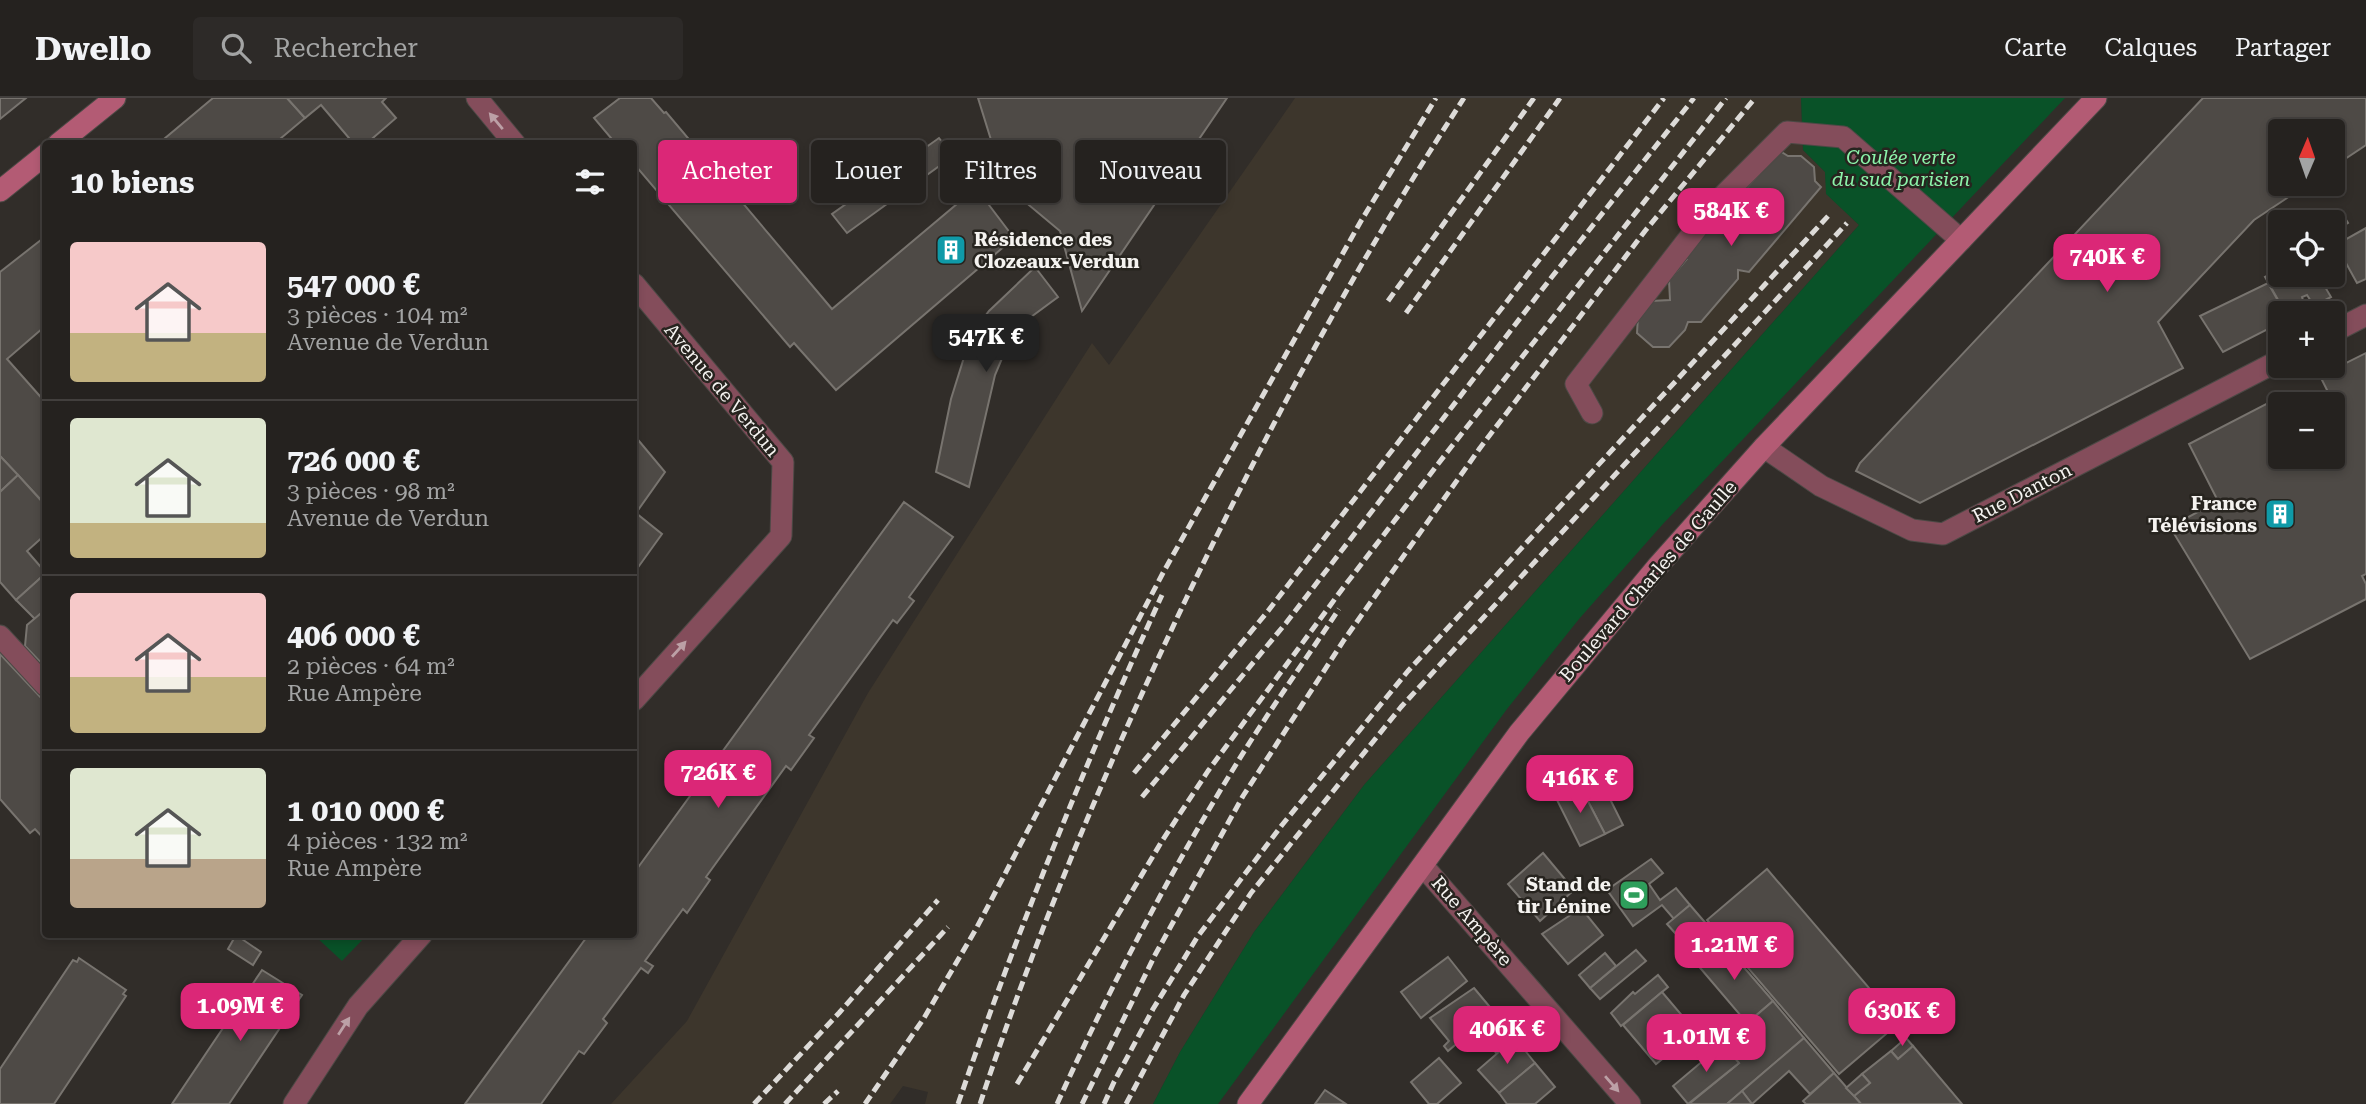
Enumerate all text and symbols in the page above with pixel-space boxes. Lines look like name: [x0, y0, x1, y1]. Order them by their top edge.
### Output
search box: [193, 17, 683, 80]
text: Dwello: [35, 29, 151, 68]
icon: search: [217, 29, 255, 67]
text: Rechercher: [273, 33, 418, 63]
text: Carte: [2004, 34, 2067, 62]
text: Calques: [2105, 34, 2197, 62]
text: Partager: [2235, 34, 2331, 62]
one-way arrow: [489, 112, 504, 129]
north arrow: [2268, 119, 2345, 196]
map controls: [2268, 119, 2345, 469]
chip: Acheter: [658, 140, 797, 203]
chip: Louer: [811, 140, 926, 203]
chip: Filtres: [940, 140, 1061, 203]
chip: Nouveau: [1075, 140, 1226, 203]
park label: Coulée verte du sud parisien: [1832, 146, 1971, 191]
icon: filters: [571, 163, 609, 201]
text: 10 biens: [70, 165, 194, 200]
pin: 584K €: [1674, 188, 1788, 248]
text: 584K €: [1693, 197, 1769, 224]
button: locate: [2268, 210, 2345, 287]
place label: Résidence des Clozeaux-Verdun: [974, 228, 1140, 273]
building icon: Résidence des Clozeaux-Verdun: [934, 233, 968, 267]
pin: 740K €: [2050, 234, 2164, 294]
text: 740K €: [2069, 243, 2145, 270]
text: 547 000 €: [287, 267, 420, 302]
icon: home: [126, 270, 210, 354]
button: +: [2268, 301, 2345, 378]
text: 3 pièces · 104 m²: [287, 302, 468, 329]
pin: 547K €: [929, 314, 1043, 374]
street label: Avenue de Verdun: [660, 319, 784, 461]
text: 547K €: [948, 323, 1024, 350]
text: Avenue de Verdun: [287, 329, 489, 356]
button: −: [2268, 392, 2345, 469]
text: 726 000 €: [287, 443, 420, 478]
icon: home: [126, 446, 210, 530]
street label: Rue Danton: [1969, 458, 2075, 528]
street label: Boulevard Charles de Gaulle: [1554, 476, 1742, 686]
text: 3 pièces · 98 m²: [287, 478, 455, 505]
place label: France Télévisions: [2148, 492, 2257, 537]
building icon: France Télévisions: [2263, 497, 2297, 531]
text: Avenue de Verdun: [287, 505, 489, 532]
text: 406 000 €: [287, 618, 420, 653]
icon: home: [126, 621, 210, 705]
one-way arrow: [671, 641, 686, 658]
text: 2 pièces · 64 m²: [287, 653, 455, 680]
text: Rue Ampère: [287, 680, 422, 707]
pin: 726K €: [661, 750, 775, 810]
pin: 416K €: [1523, 756, 1637, 815]
text: 726K €: [680, 759, 756, 786]
text: 416K €: [1542, 764, 1618, 791]
text: 1 010 000 €: [287, 793, 444, 828]
icon: home: [126, 796, 210, 880]
text: 4 pièces · 132 m²: [287, 828, 468, 855]
text: Rue Ampère: [287, 855, 422, 882]
street label: Rue Ampère: [1427, 871, 1517, 971]
place label: Stand de tir Lénine: [1517, 873, 1611, 918]
sports icon: Stand de tir Lénine: [1617, 878, 1651, 912]
pin: 1.21M €: [1669, 922, 1799, 982]
text: 1.21M €: [1691, 931, 1777, 958]
pin: 1.09M €: [175, 984, 305, 1043]
pin: 630K €: [1845, 988, 1959, 1048]
text: 1.09M €: [197, 992, 283, 1019]
text: 630K €: [1864, 997, 1940, 1024]
pin: 406K €: [1450, 1006, 1564, 1066]
pin: 1.01M €: [1641, 1014, 1771, 1074]
text: 406K €: [1469, 1015, 1545, 1042]
one-way arrow: [338, 1016, 351, 1036]
text: 1.01M €: [1663, 1023, 1749, 1050]
one-way arrow: [1604, 1075, 1619, 1092]

